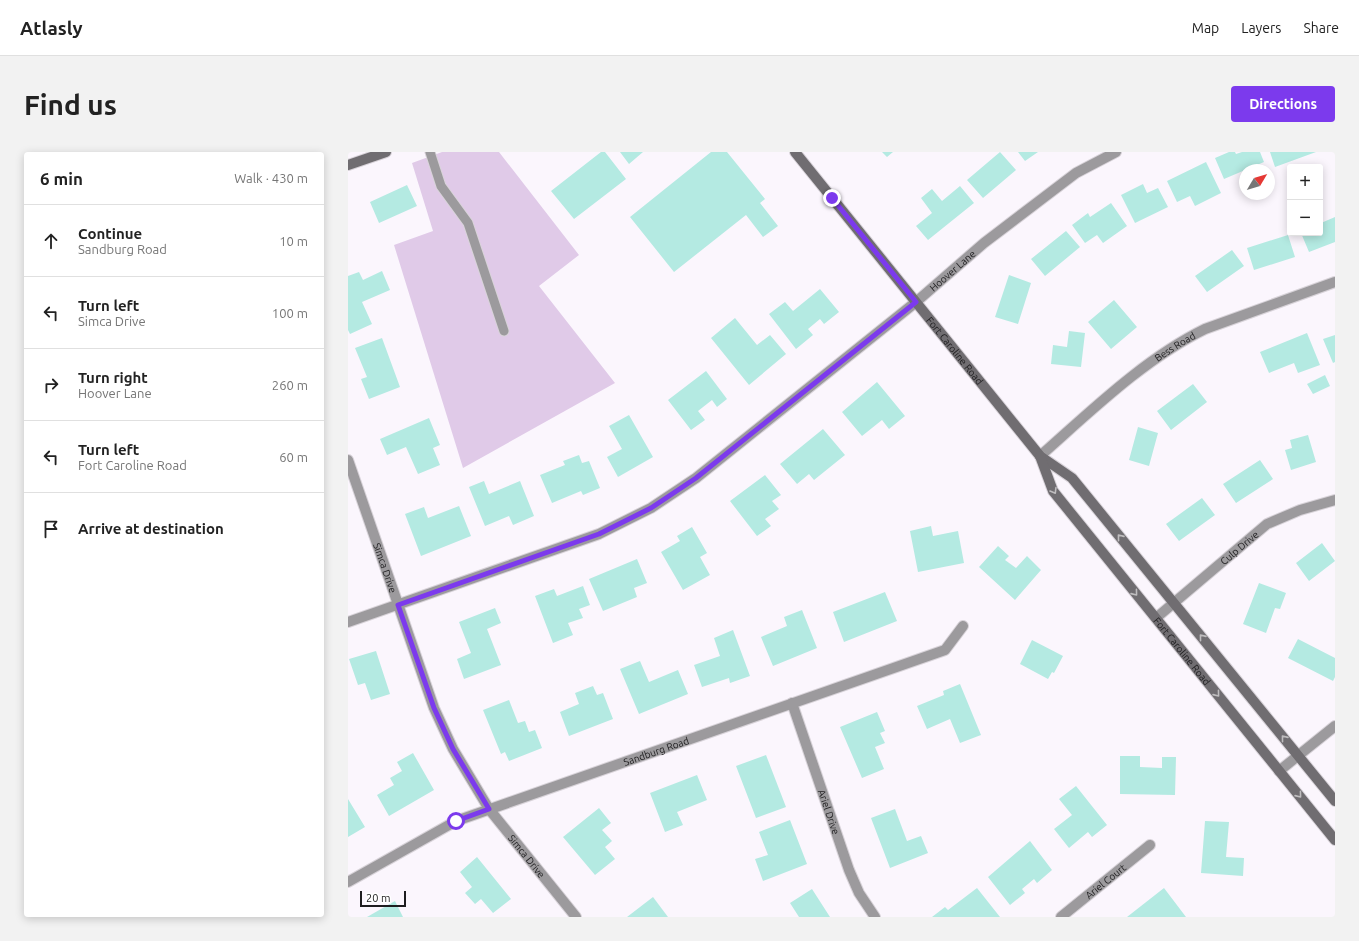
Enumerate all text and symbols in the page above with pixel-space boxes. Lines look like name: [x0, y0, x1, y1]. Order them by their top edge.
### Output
text: Atlasly: [20, 17, 83, 39]
text: Map: [1192, 20, 1219, 36]
text: Layers: [1241, 20, 1281, 36]
text: Share: [1303, 20, 1339, 36]
button: Directions: [1231, 86, 1335, 122]
text: Find us: [24, 89, 117, 120]
north arrow: [1239, 164, 1275, 200]
map controls: [1287, 164, 1323, 236]
button: +: [1287, 164, 1323, 200]
text: 6 min: [40, 169, 83, 188]
text: Walk · 430 m: [234, 171, 308, 185]
route end: [823, 189, 841, 207]
button: −: [1287, 200, 1323, 236]
text: Continue: [78, 225, 142, 242]
icon: ahead: [40, 230, 62, 252]
text: 10 m: [279, 234, 308, 248]
text: Sandburg Road: [78, 242, 167, 256]
street label: Hoover Lane: [928, 248, 978, 294]
text: Turn left: [78, 297, 139, 314]
icon: left: [40, 302, 62, 324]
text: 100 m: [272, 306, 308, 320]
text: Simca Drive: [78, 314, 146, 328]
street label: Fort Caroline Road: [924, 315, 985, 387]
street label: Bess Road: [1153, 330, 1197, 364]
text: Turn right: [78, 369, 148, 386]
icon: right: [40, 374, 62, 396]
text: 260 m: [272, 378, 308, 392]
text: Hoover Lane: [78, 386, 152, 400]
text: Turn left: [78, 441, 139, 458]
icon: left: [40, 446, 62, 468]
text: 60 m: [279, 450, 308, 464]
text: Fort Caroline Road: [78, 458, 187, 472]
one-way arrow: [1050, 487, 1057, 494]
icon: arrive: [40, 518, 62, 540]
text: Arrive at destination: [78, 520, 224, 537]
street label: Culp Drive: [1218, 529, 1261, 567]
one-way arrow: [1117, 534, 1124, 541]
street label: Simca Drive: [371, 541, 399, 594]
one-way arrow: [1131, 589, 1138, 596]
street label: Fort Caroline Road: [1151, 615, 1213, 687]
one-way arrow: [1200, 635, 1207, 642]
one-way arrow: [1212, 690, 1219, 697]
street label: Sandburg Road: [622, 735, 691, 768]
one-way arrow: [1282, 736, 1289, 743]
street label: Ariel Drive: [816, 788, 841, 836]
one-way arrow: [1294, 791, 1301, 798]
route start: [447, 812, 465, 830]
street label: Simca Drive: [506, 833, 547, 880]
street label: Ariel Court: [1083, 862, 1128, 901]
scale bar: [360, 889, 406, 908]
text: 20 m: [366, 892, 390, 904]

